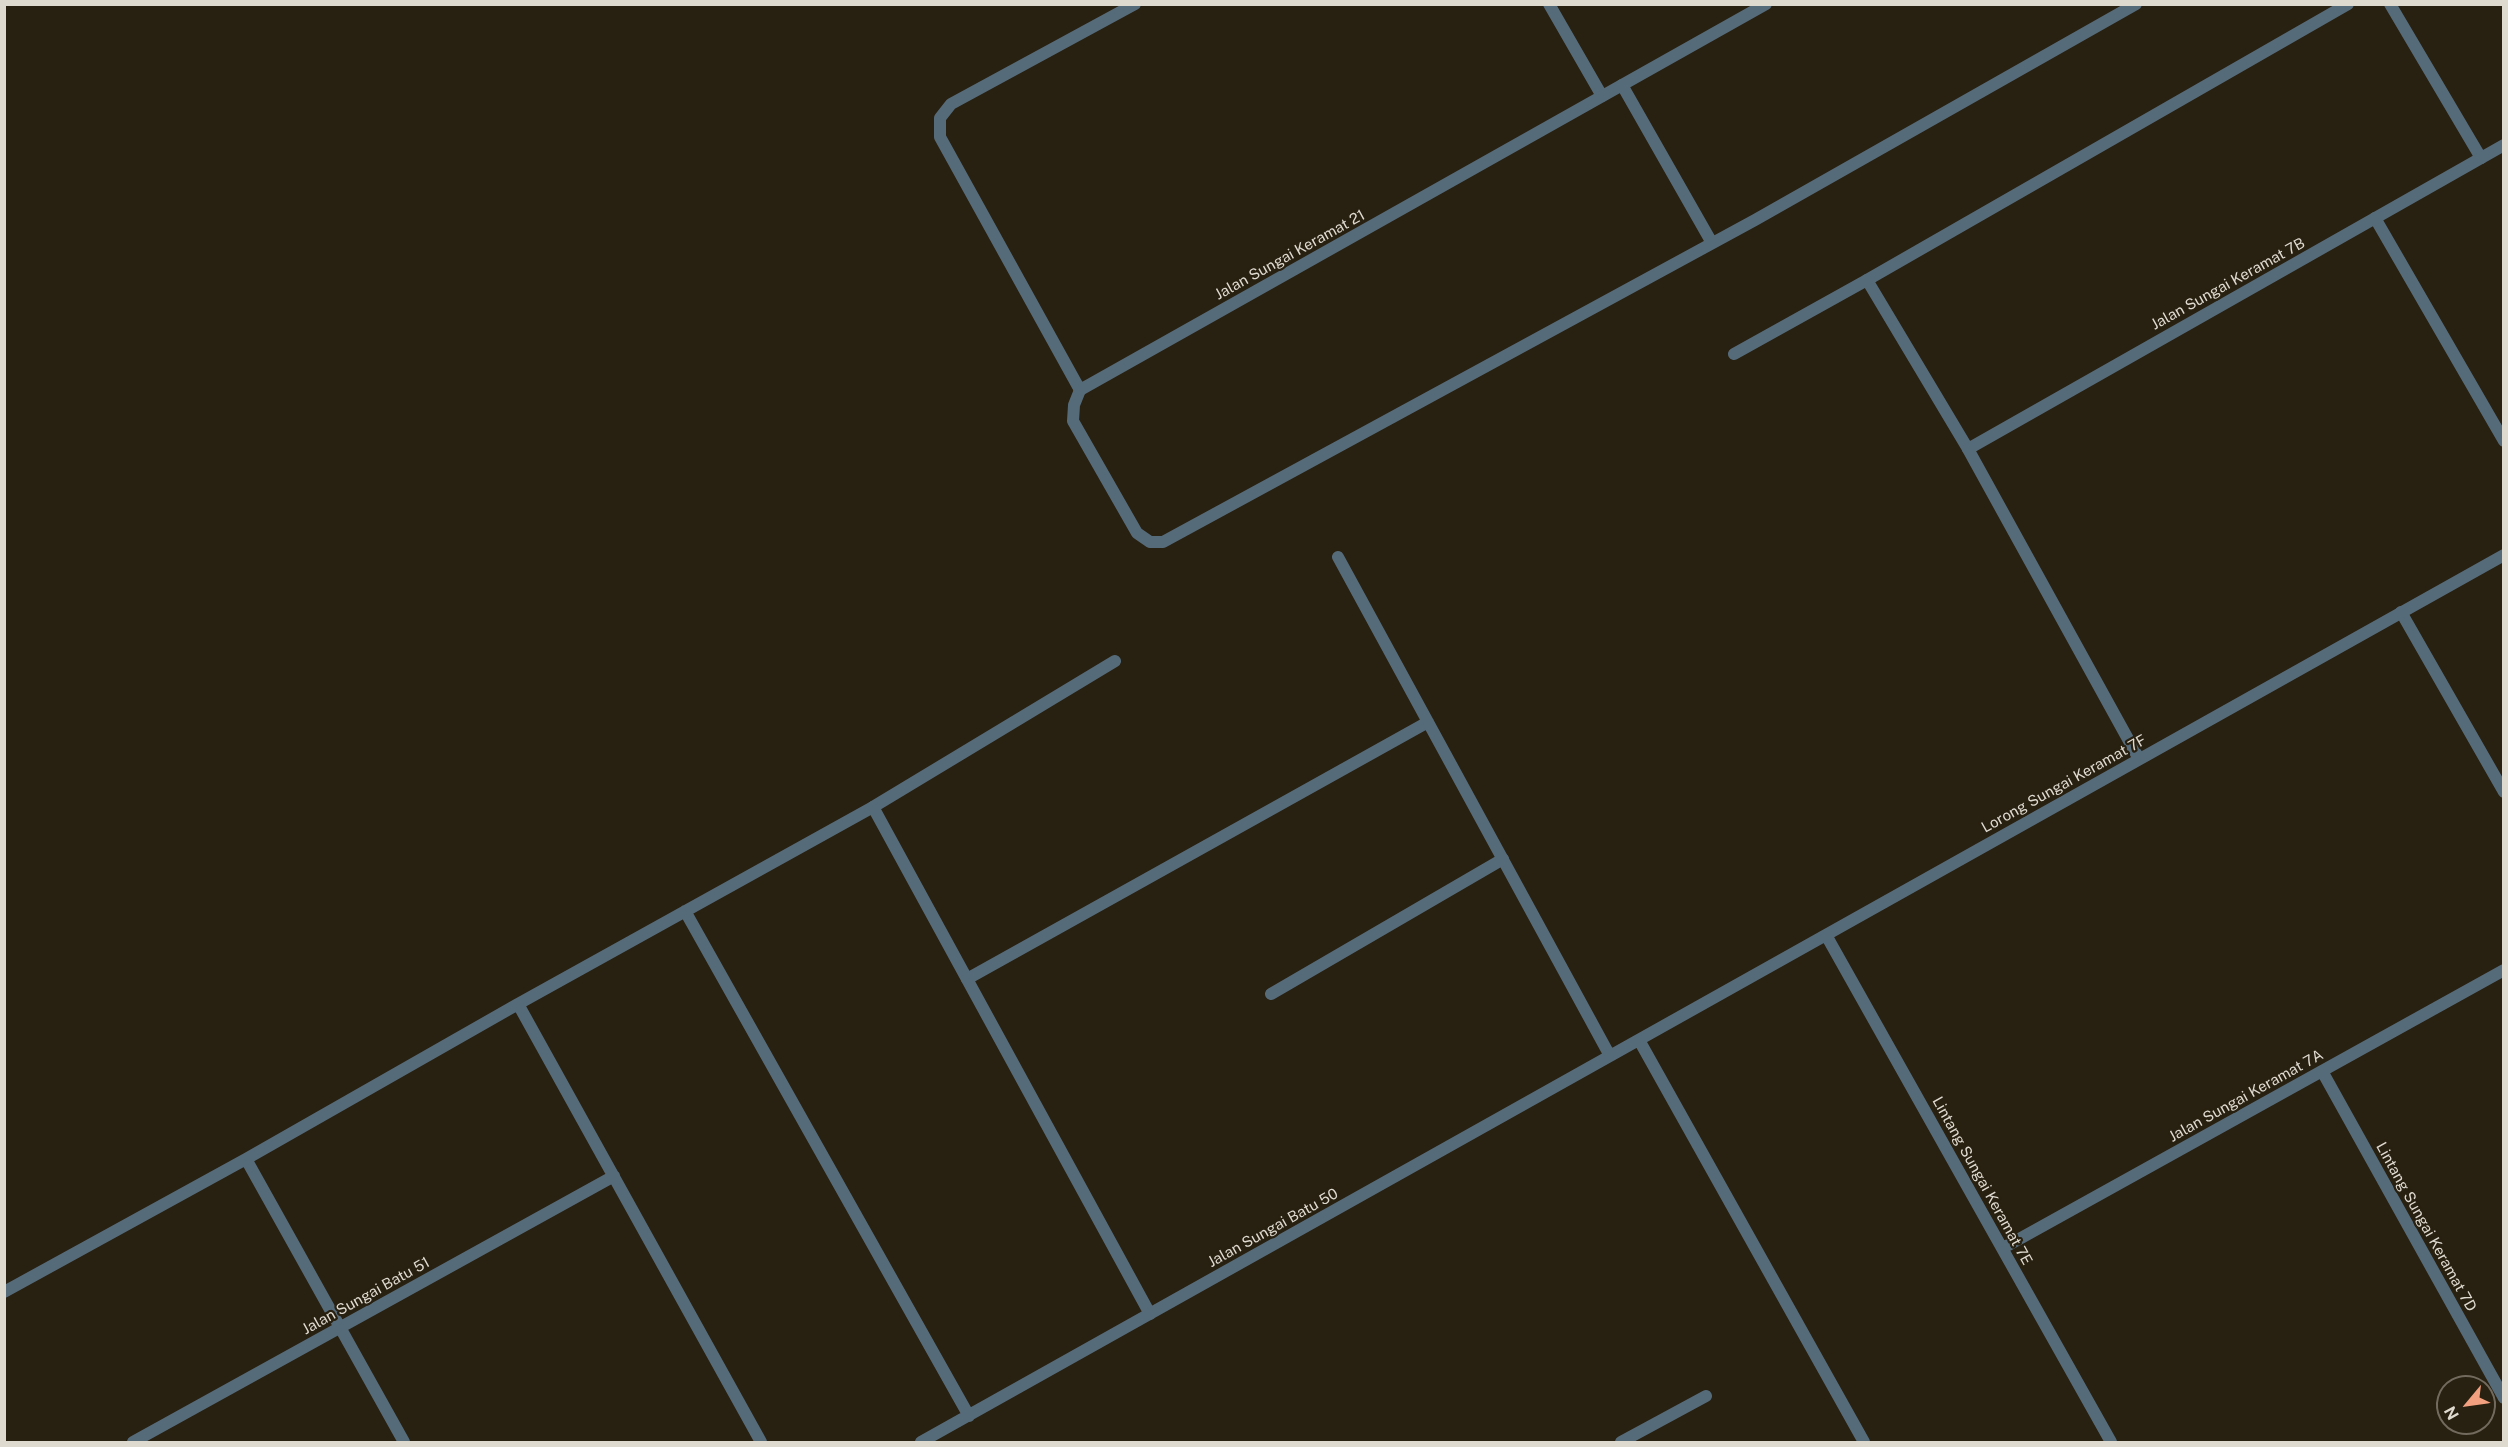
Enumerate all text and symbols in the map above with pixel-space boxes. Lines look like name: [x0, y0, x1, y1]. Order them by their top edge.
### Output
street label: Jalan Sungai Keramat 21: [1212, 206, 1368, 304]
street label: Jalan Sungai Keramat 7B: [2148, 234, 2308, 334]
street label: Lorong Sungai Keramat 7F: [1979, 731, 2149, 837]
street label: Jalan Sungai Keramat 7A: [2166, 1046, 2326, 1146]
street label: Lintang Sungai Keramat 7E: [1928, 1094, 2036, 1268]
street label: Lintang Sungai Keramat 7D: [2372, 1139, 2480, 1315]
street label: Jalan Sungai Batu 50: [1205, 1185, 1341, 1271]
street label: Jalan Sungai Batu 51: [299, 1253, 433, 1339]
north arrow: [2436, 1375, 2496, 1435]
text: N: [2440, 1403, 2463, 1423]

